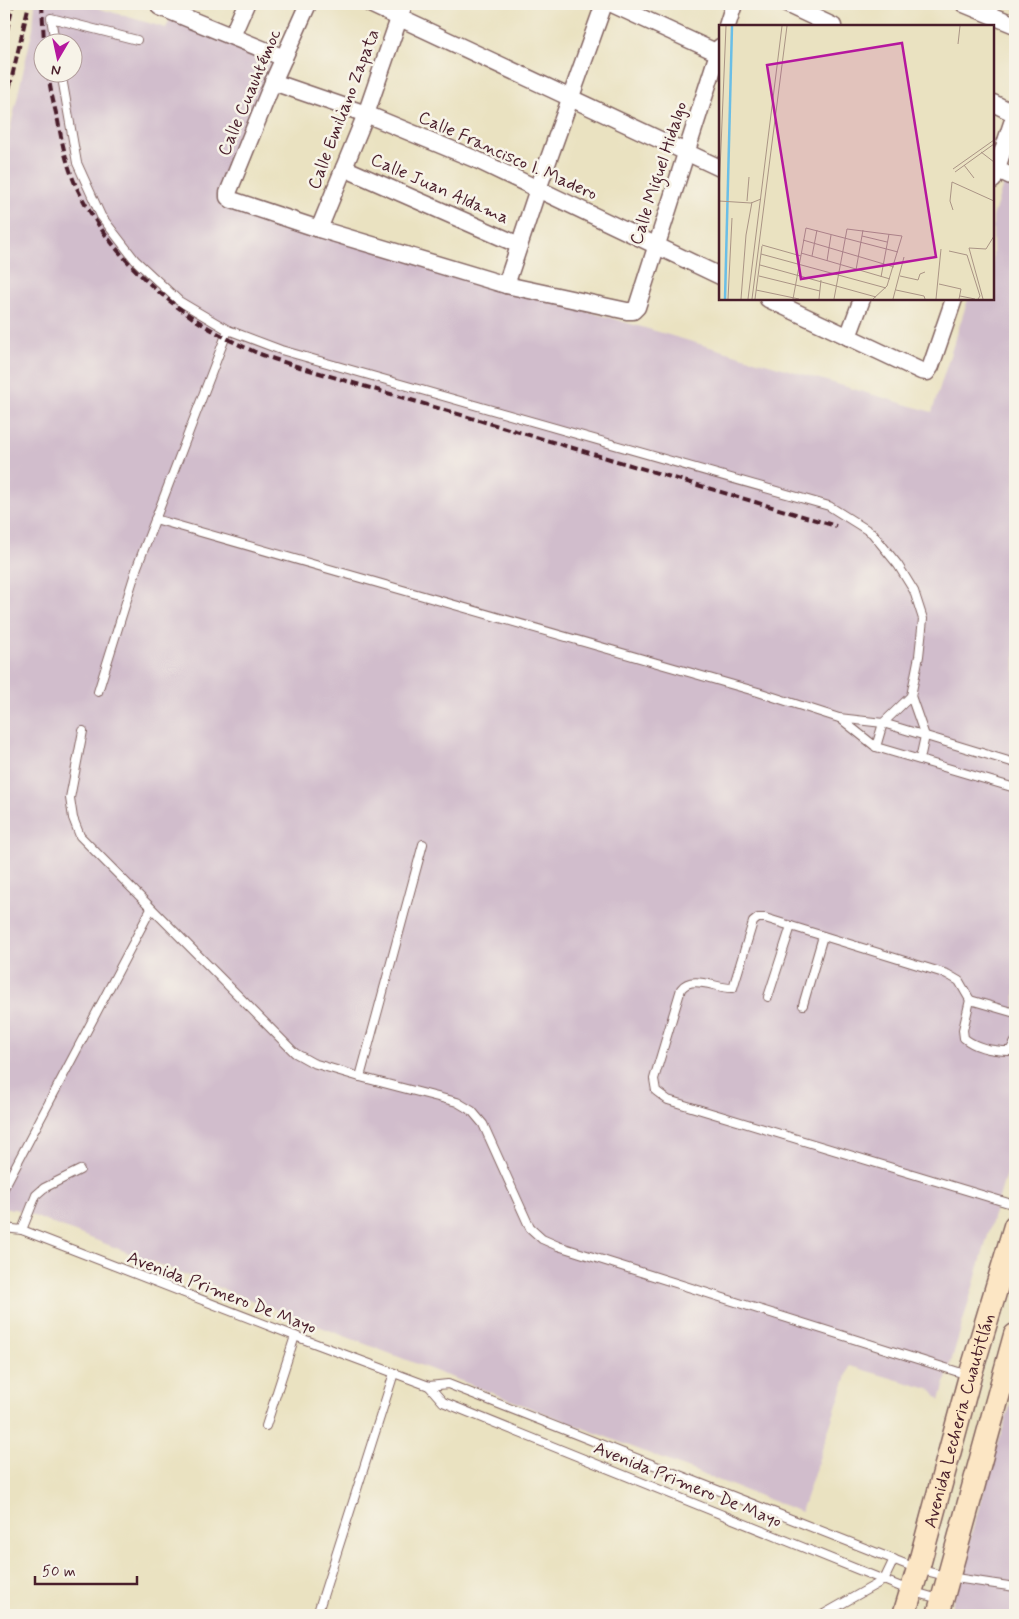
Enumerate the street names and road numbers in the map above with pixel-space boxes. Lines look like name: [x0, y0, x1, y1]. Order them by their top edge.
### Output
street label: Calle Cuauhtémoc: [212, 25, 288, 160]
street label: Calle Emiliano Zapata: [302, 26, 386, 193]
street label: Calle Miguel Hidalgo: [624, 98, 695, 249]
street label: Calle Francisco I. Madero: [414, 106, 601, 206]
street label: Calle Juan Aldama: [367, 148, 513, 230]
street label: Avenida Primero De Mayo: [124, 1246, 320, 1340]
street label: Avenida Lecheria Cuautitlán: [919, 1311, 1001, 1531]
street label: Avenida Primero De Mayo: [590, 1436, 785, 1534]

